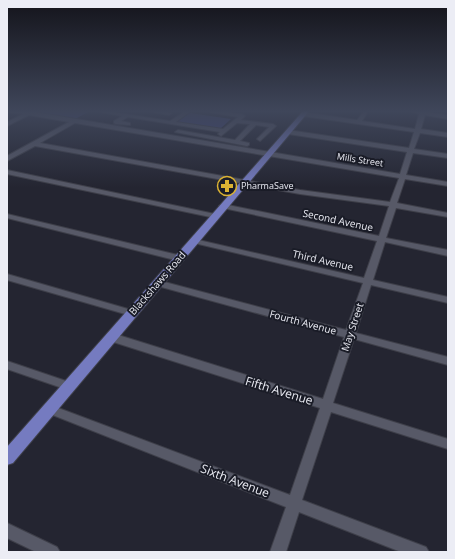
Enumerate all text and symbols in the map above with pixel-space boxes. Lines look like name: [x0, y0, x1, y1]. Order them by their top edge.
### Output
street label: Mills Street: [336, 149, 384, 170]
pharmacy icon: PharmaSave: [216, 175, 238, 197]
place label: PharmaSave: [241, 179, 293, 192]
street label: Second Avenue: [302, 206, 375, 234]
street label: Third Avenue: [291, 246, 355, 274]
street label: Blackshaws Road: [125, 248, 189, 318]
street label: May Street: [338, 301, 367, 353]
street label: Fourth Avenue: [268, 306, 338, 338]
street label: Fifth Avenue: [243, 372, 315, 409]
street label: Sixth Avenue: [198, 460, 272, 502]

